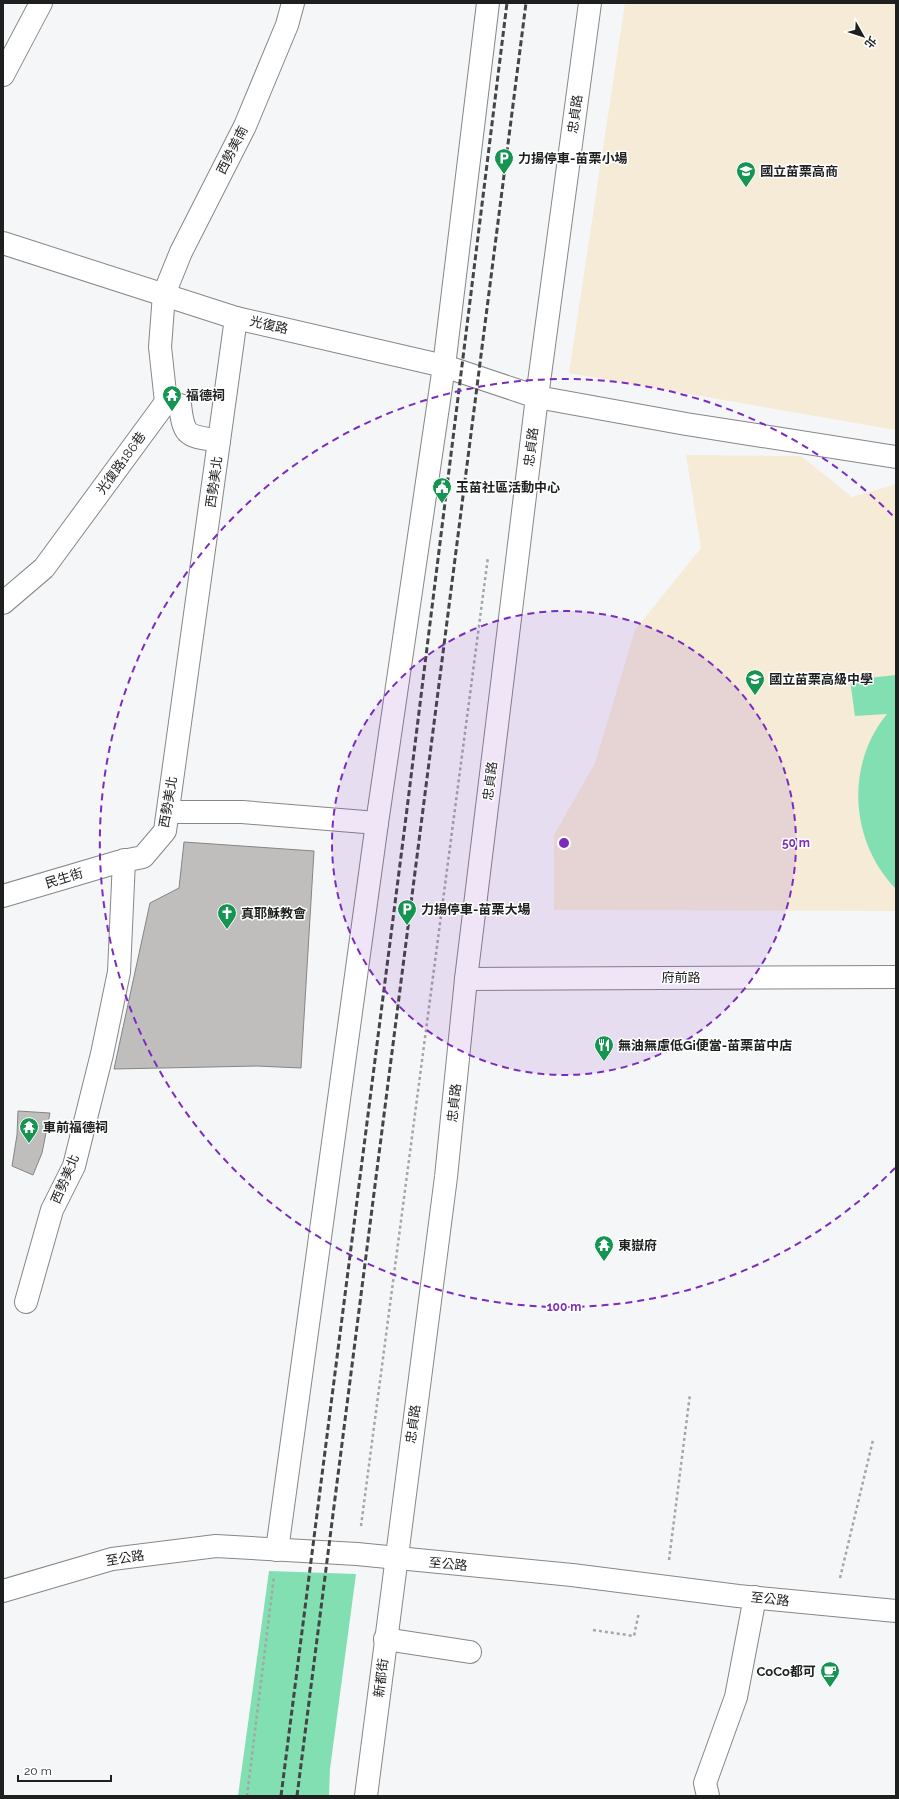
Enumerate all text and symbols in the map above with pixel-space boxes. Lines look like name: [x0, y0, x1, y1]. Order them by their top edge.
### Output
north arrow: [843, 16, 883, 56]
text: 北: [862, 34, 879, 50]
street label: 忠貞路: [565, 94, 585, 134]
street label: 西勢美南: [214, 123, 250, 177]
parking icon: 力揚停車-苗栗小場: [493, 147, 515, 175]
place label: 力揚停車-苗栗小場: [518, 151, 627, 166]
school or university icon: 國立苗栗高商: [735, 160, 757, 188]
place label: 國立苗栗高商: [760, 164, 838, 179]
street label: 光復路: [248, 313, 290, 337]
temple icon: 福德祠: [161, 384, 183, 412]
place label: 福德祠: [186, 388, 225, 403]
street label: 忠貞路: [521, 427, 541, 467]
street label: 光復路186巷: [93, 429, 149, 497]
street label: 西勢美北: [203, 455, 225, 509]
public building icon: 玉苗社區活動中心: [431, 476, 453, 504]
place label: 玉苗社區活動中心: [456, 480, 560, 495]
school or university icon: 國立苗栗高級中學: [744, 668, 766, 696]
place label: 國立苗栗高級中學: [769, 672, 873, 687]
street label: 忠貞路: [480, 761, 500, 801]
street label: 西勢美北: [156, 775, 180, 829]
centre of rings: [557, 836, 571, 850]
text: 50 m: [782, 836, 810, 850]
street label: 民生街: [43, 865, 85, 891]
parking icon: 力揚停車-苗栗大場: [396, 898, 418, 926]
church icon: 真耶穌教會: [216, 902, 238, 930]
place label: 力揚停車-苗栗大場: [421, 902, 530, 917]
place label: 真耶穌教會: [241, 906, 307, 921]
street label: 府前路: [661, 970, 701, 985]
restaurant icon: 無油無慮低Gi便當-苗栗苗中店: [593, 1034, 615, 1062]
place label: 無油無慮低Gi便當-苗栗苗中店: [618, 1038, 792, 1053]
street label: 忠貞路: [445, 1083, 463, 1123]
temple icon: 車前福德祠: [18, 1116, 40, 1144]
place label: 車前福德祠: [43, 1120, 108, 1135]
street label: 西勢美北: [48, 1152, 82, 1206]
temple icon: 東嶽府: [593, 1234, 615, 1262]
place label: 東嶽府: [618, 1238, 657, 1253]
text: 100 m: [547, 1300, 581, 1314]
street label: 忠貞路: [403, 1404, 423, 1444]
street label: 至公路: [105, 1548, 145, 1568]
street label: 至公路: [428, 1555, 468, 1573]
street label: 至公路: [750, 1590, 790, 1608]
street label: 新都街: [371, 1658, 391, 1698]
cafe icon: CoCo都可: [819, 1660, 841, 1688]
place label: CoCo都可: [756, 1664, 816, 1679]
scale bar: [18, 1757, 111, 1783]
text: 20 m: [24, 1764, 52, 1778]

